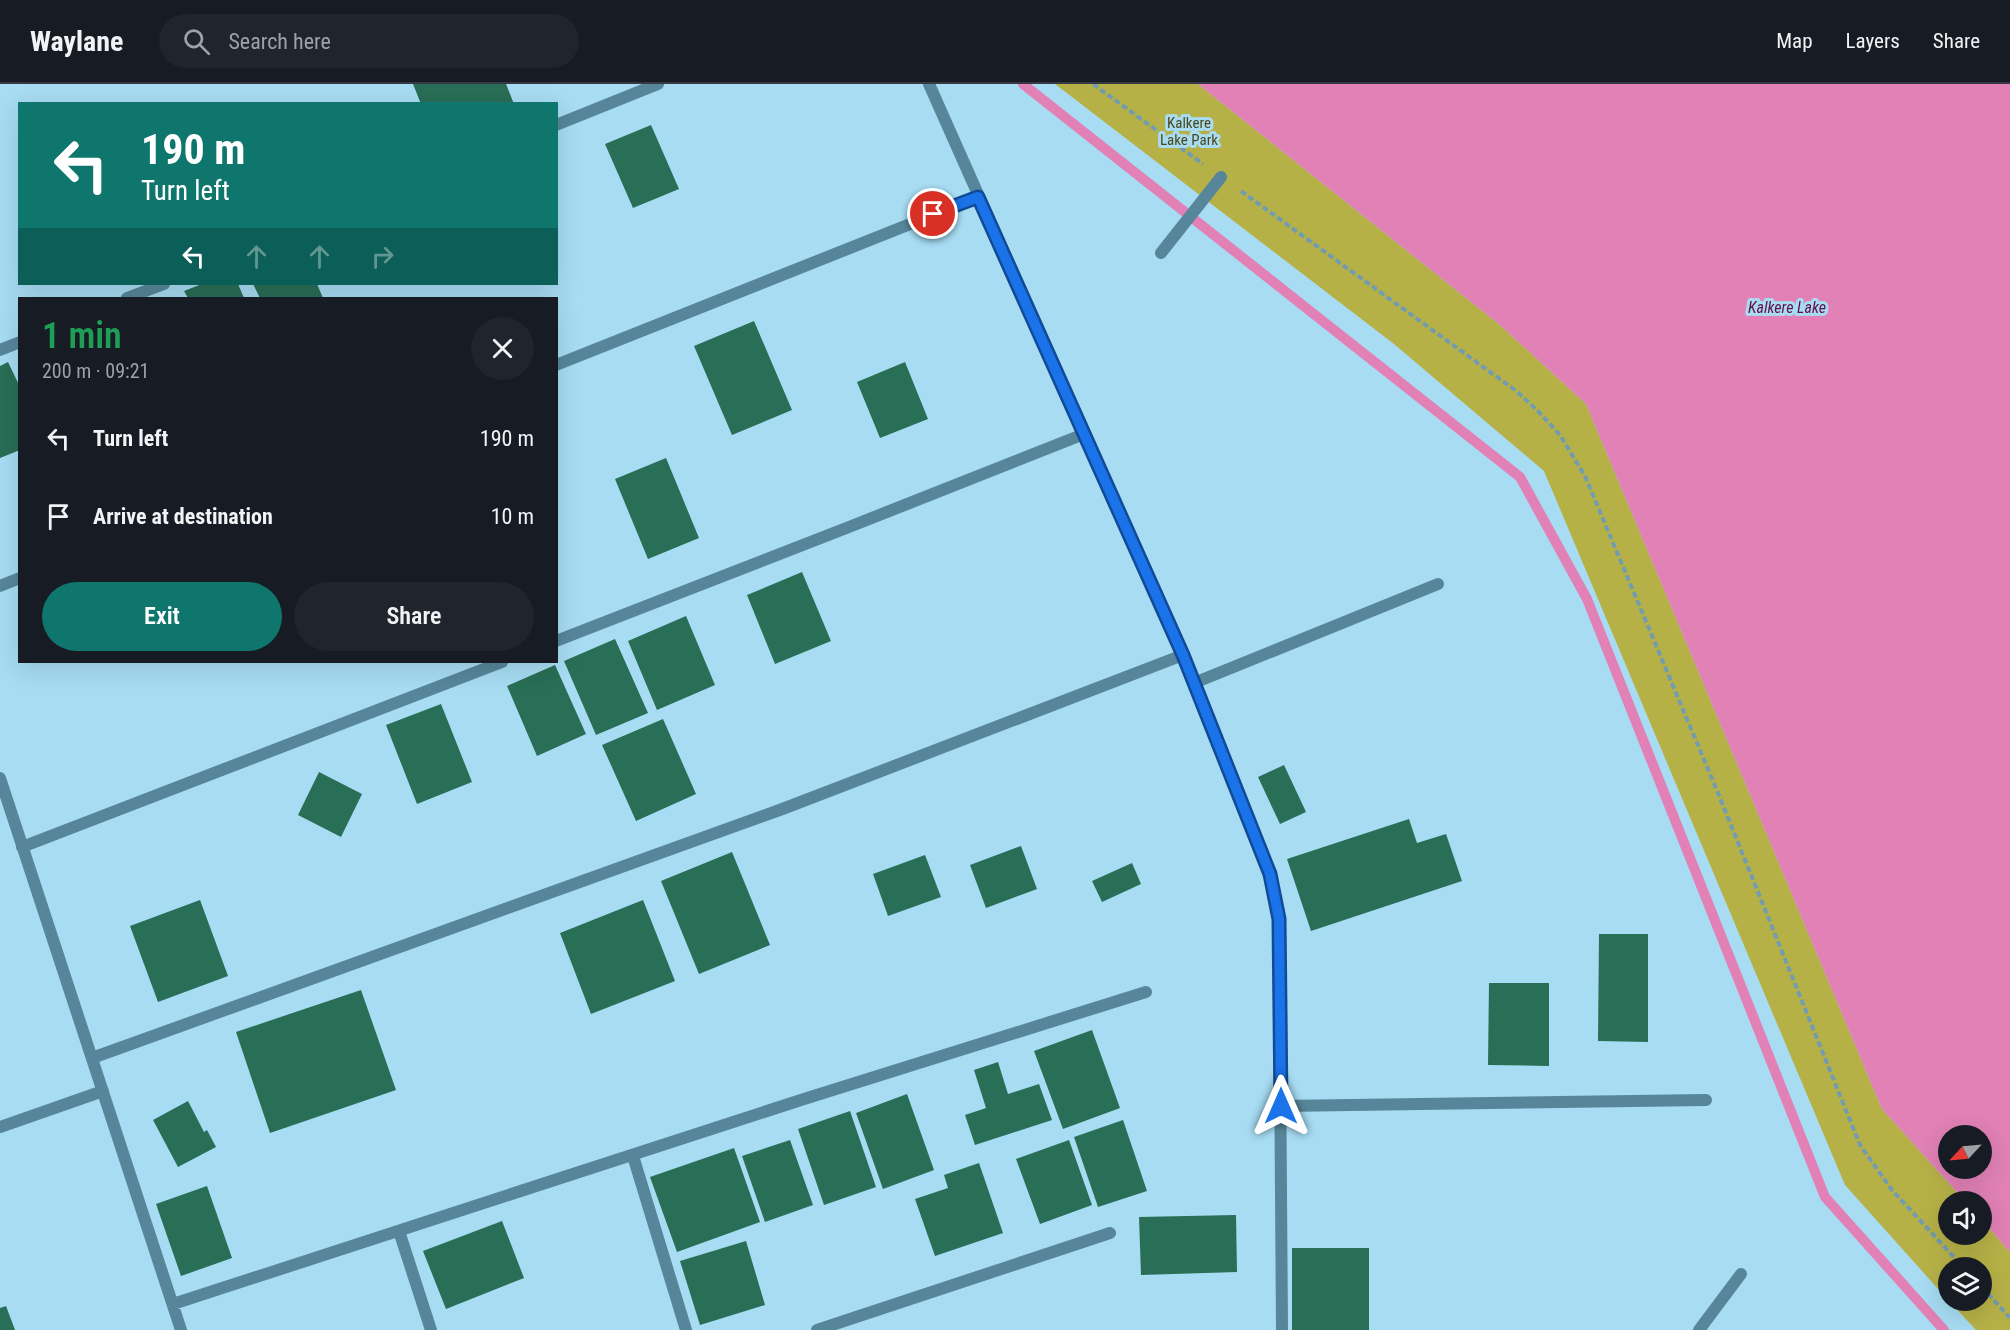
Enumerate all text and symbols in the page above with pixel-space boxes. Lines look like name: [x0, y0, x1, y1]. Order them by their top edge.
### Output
search box: [159, 14, 579, 68]
text: Waylane: [30, 25, 123, 58]
icon: search: [180, 25, 213, 58]
text: Search here: [228, 29, 331, 54]
text: Map: [1776, 29, 1813, 53]
text: Layers: [1846, 29, 1900, 53]
text: Share: [1933, 29, 1980, 53]
park label: Kalkere Lake Park: [1160, 114, 1218, 149]
text: 190 m: [141, 125, 246, 174]
icon: left: [42, 126, 120, 204]
text: Turn left: [141, 175, 230, 207]
pin: [907, 188, 958, 239]
icon: arrive: [916, 197, 949, 230]
icon: left: [177, 240, 210, 273]
icon: ahead: [240, 240, 273, 273]
icon: ahead: [303, 240, 336, 273]
icon: right: [366, 240, 399, 273]
water label: Kalkere Lake: [1748, 298, 1826, 317]
text: 1 min: [42, 315, 122, 357]
button: close: [471, 317, 534, 380]
text: 200 m · 09:21: [42, 359, 149, 383]
icon: left: [42, 422, 75, 455]
text: Turn left: [93, 426, 168, 451]
text: 190 m: [480, 426, 534, 451]
icon: arrive: [42, 500, 75, 533]
text: Arrive at destination: [93, 504, 273, 529]
text: 10 m: [491, 504, 534, 529]
button: Exit: [42, 582, 282, 651]
button: Share: [294, 582, 534, 651]
position arrow: [1249, 1074, 1313, 1138]
north arrow: [1938, 1125, 1992, 1179]
map controls: [1938, 1125, 1992, 1311]
button: sound: [1938, 1191, 1992, 1245]
button: layers: [1938, 1257, 1992, 1311]

